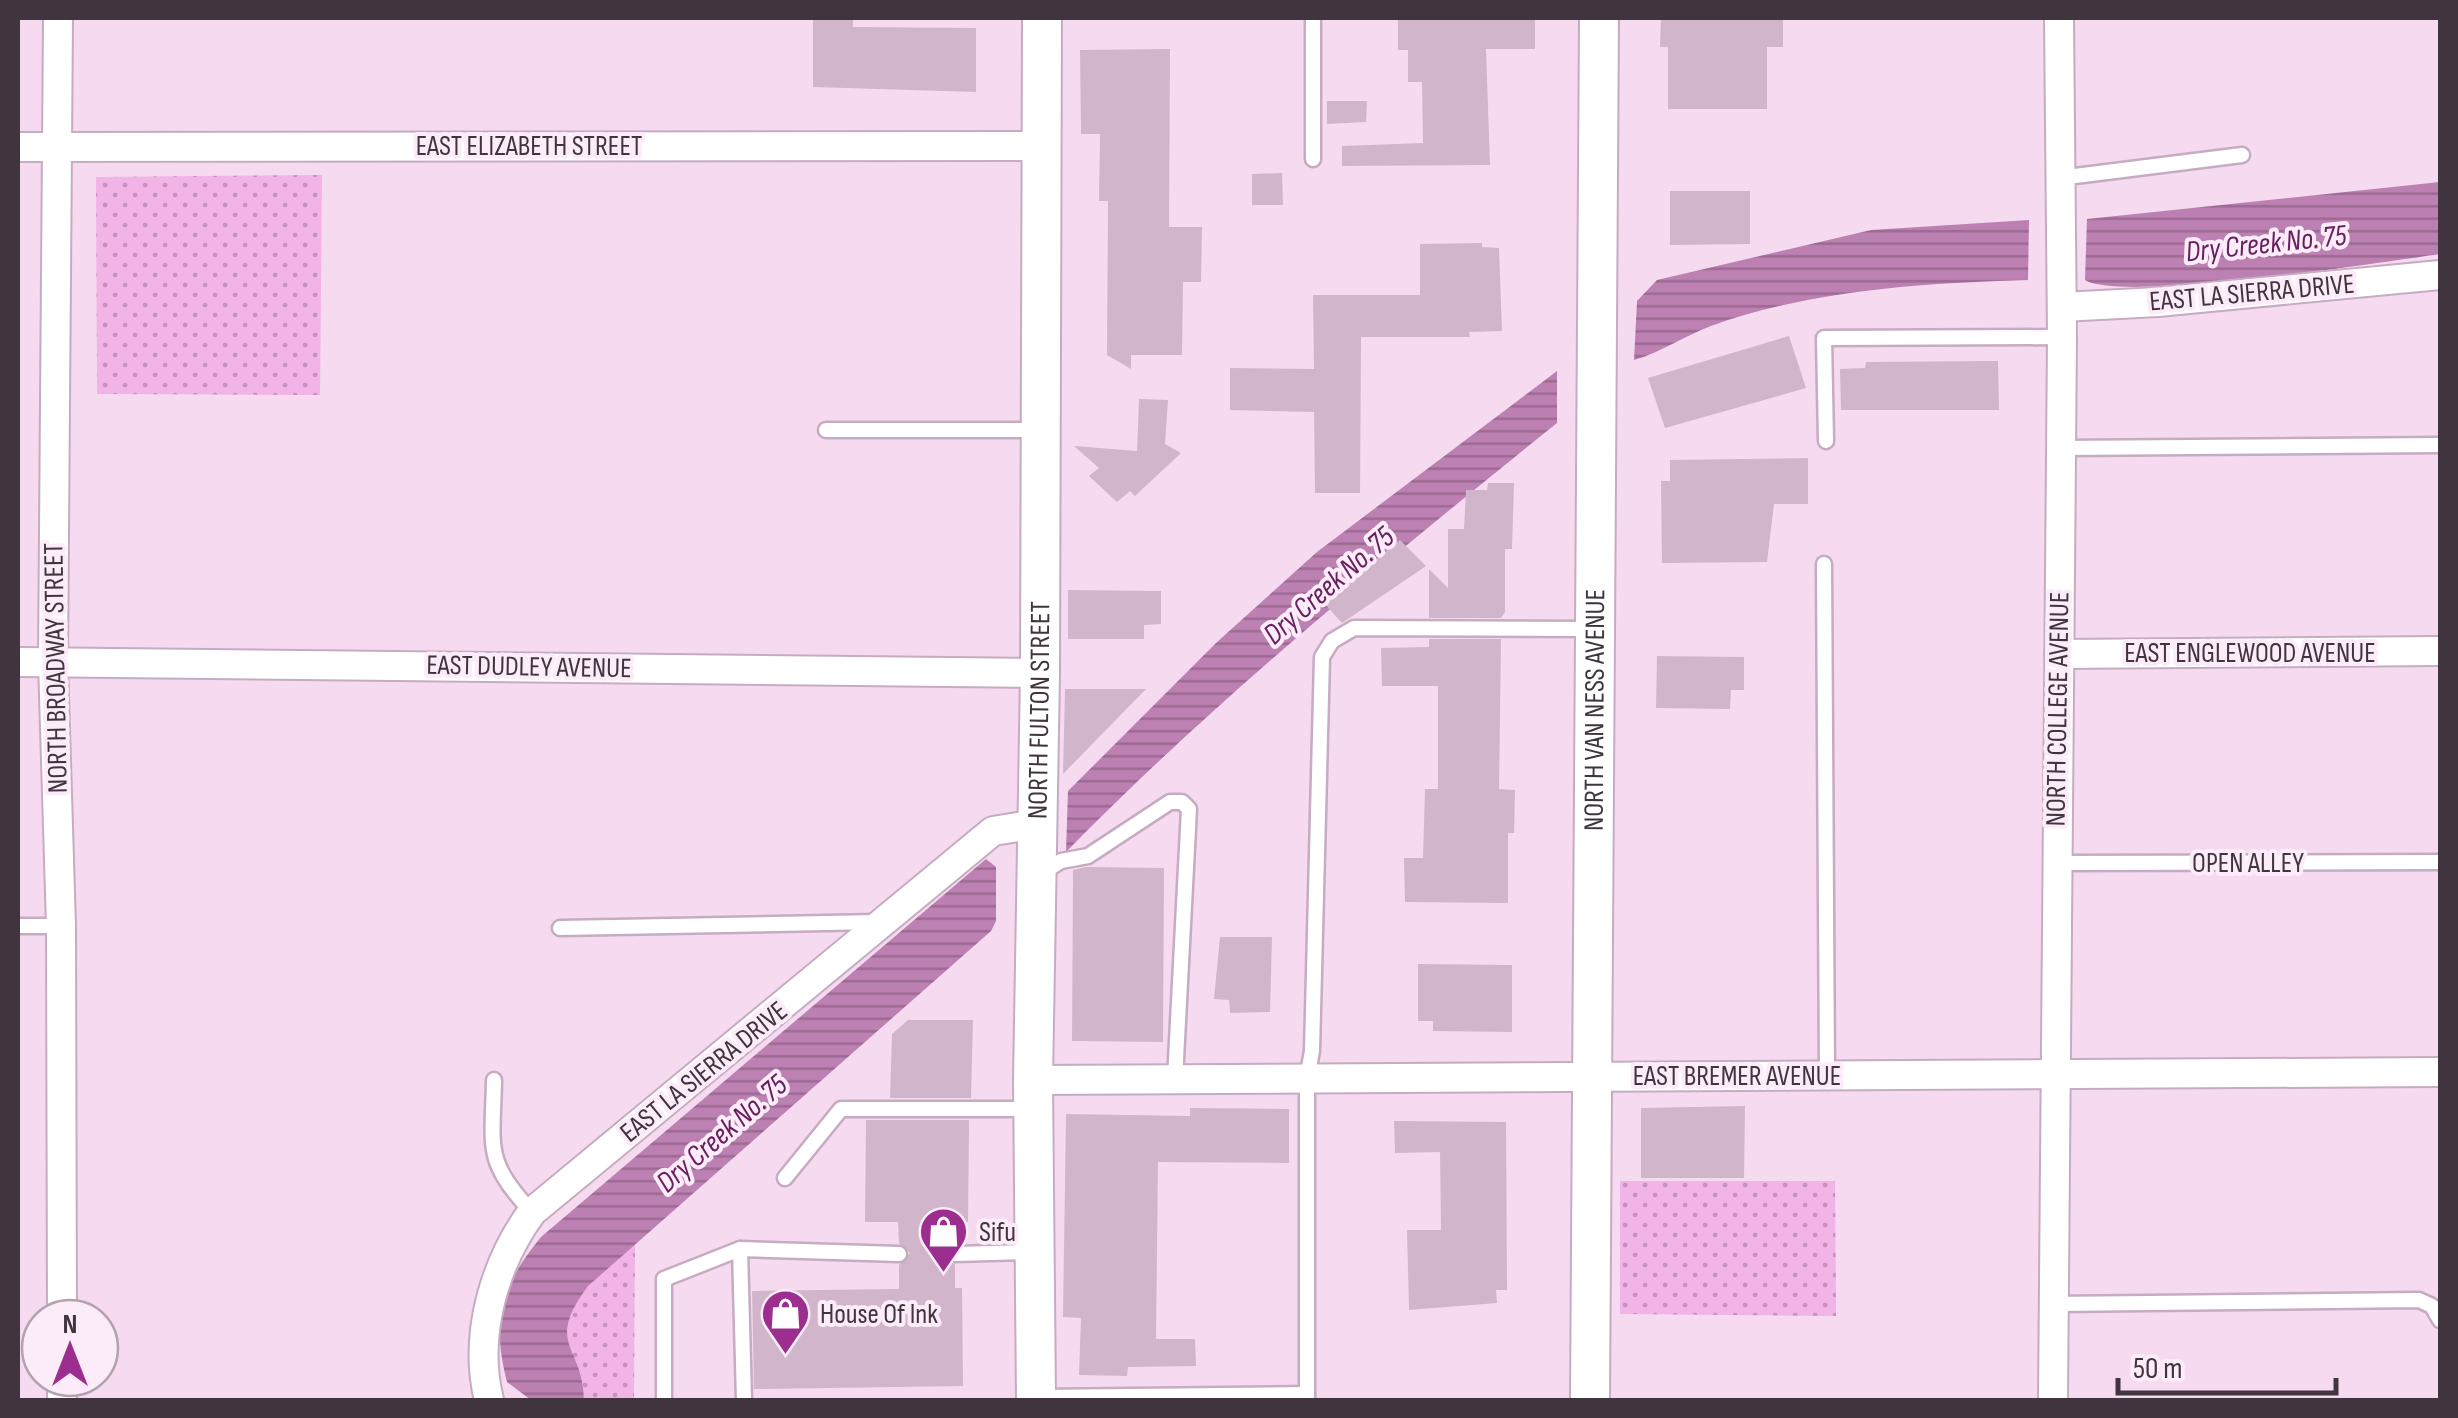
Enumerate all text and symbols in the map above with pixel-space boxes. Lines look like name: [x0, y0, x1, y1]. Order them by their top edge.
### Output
street label: EAST ELIZABETH STREET: [416, 130, 642, 163]
water label: Dry Creek No. 75: [2184, 218, 2349, 270]
street label: EAST LA SIERRA DRIVE: [2148, 268, 2356, 318]
water label: Dry Creek No. 75: [1256, 519, 1403, 653]
street label: NORTH BROADWAY STREET: [37, 543, 75, 793]
street label: NORTH VAN NESS AVENUE: [1577, 589, 1612, 831]
street label: NORTH COLLEGE AVENUE: [2039, 591, 2077, 827]
street label: NORTH FULTON STREET: [1021, 601, 1057, 819]
street label: EAST ENGLEWOOD AVENUE: [2124, 637, 2376, 670]
street label: EAST DUDLEY AVENUE: [426, 649, 632, 685]
street label: OPEN ALLEY: [2192, 847, 2304, 880]
street label: EAST LA SIERRA DRIVE: [614, 994, 794, 1150]
street label: EAST BREMER AVENUE: [1633, 1060, 1841, 1093]
water label: Dry Creek No. 75: [649, 1067, 796, 1201]
shop icon: Sifu: [918, 1206, 970, 1274]
place label: Sifu: [979, 1216, 1016, 1249]
shop icon: House Of Ink: [759, 1288, 811, 1356]
north arrow: [20, 1298, 120, 1398]
place label: House Of Ink: [820, 1298, 938, 1331]
text: N: [63, 1308, 77, 1341]
scale bar: [2118, 1333, 2336, 1395]
text: 50 m: [2133, 1351, 2182, 1387]

